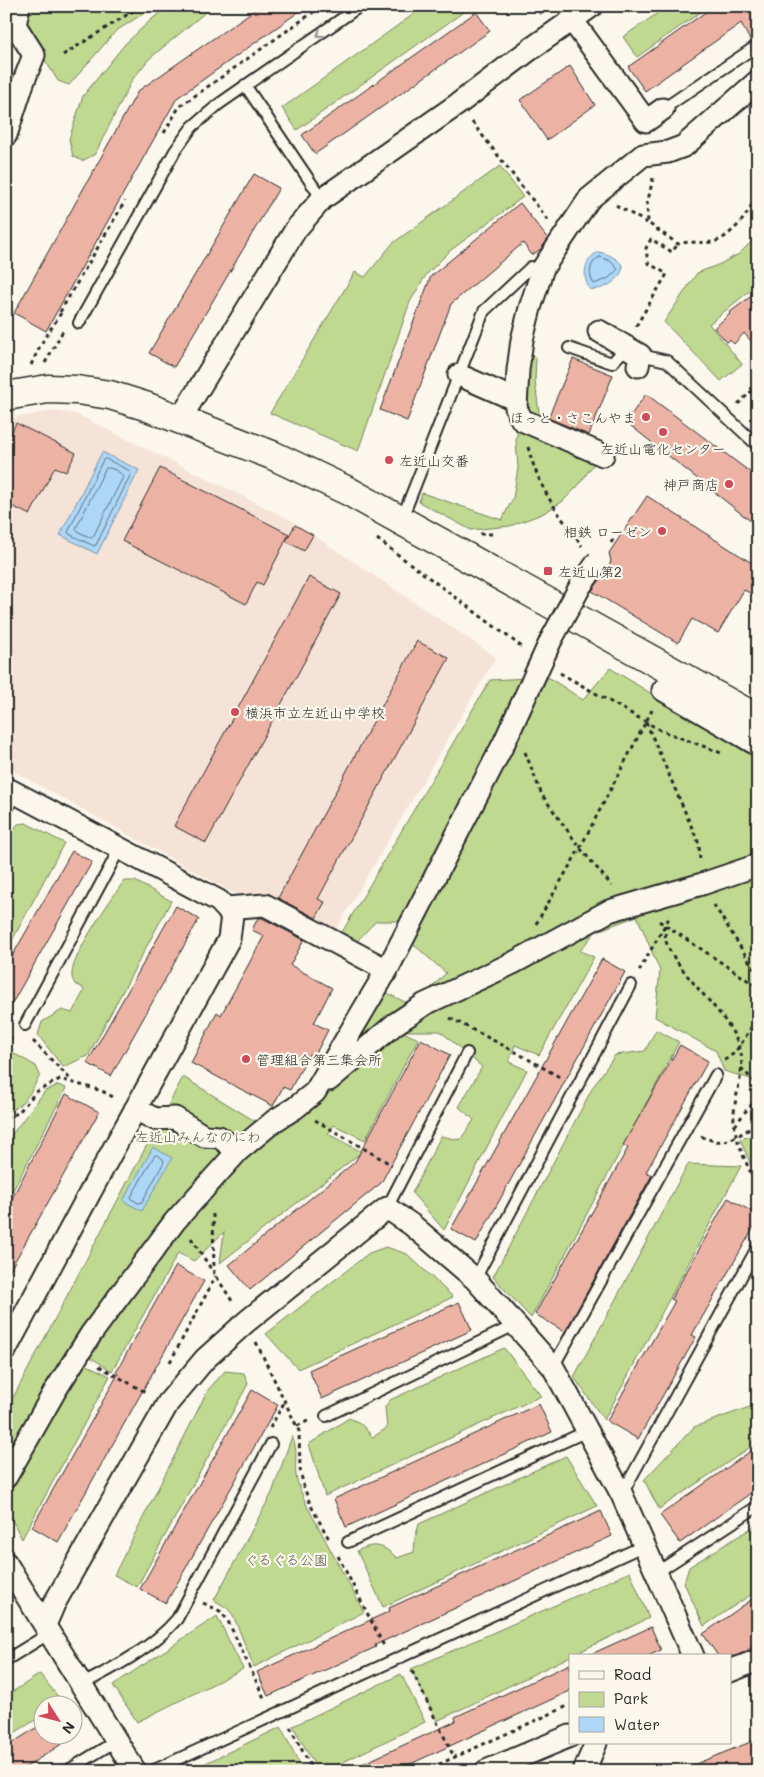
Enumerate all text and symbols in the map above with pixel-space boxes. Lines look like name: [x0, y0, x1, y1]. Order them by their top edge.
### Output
one-way arrow: [316, 28, 326, 37]
place label: ほっと・さこんやま: [510, 408, 636, 427]
marker: ほっと・さこんやま: [640, 411, 652, 423]
marker: 左近山電化センター: [657, 426, 669, 438]
place label: 左近山電化センター: [600, 439, 726, 458]
place label: 左近山交番: [399, 451, 469, 470]
marker: 左近山交番: [383, 454, 395, 466]
place label: 神戸商店: [663, 475, 719, 494]
marker: 神戸商店: [723, 478, 735, 490]
place label: 相鉄 ローゼン: [564, 522, 652, 541]
marker: 相鉄 ローゼン: [656, 525, 668, 537]
place label: 左近山第2: [558, 562, 622, 581]
marker: 左近山第2: [542, 565, 554, 577]
place label: 横浜市立左近山中学校: [245, 703, 385, 722]
marker: 横浜市立左近山中学校: [229, 706, 241, 718]
place label: 管理組合第三集会所: [256, 1050, 382, 1069]
marker: 管理組合第三集会所: [240, 1053, 252, 1065]
park label: 左近山みんなのにわ: [135, 1127, 261, 1146]
park label: ぐるぐる公園: [244, 1550, 328, 1569]
legend: [569, 1654, 732, 1744]
text: Road: [614, 1664, 651, 1684]
text: Park: [614, 1688, 648, 1708]
north arrow: [32, 1694, 82, 1744]
text: Water: [614, 1714, 660, 1734]
text: N: [58, 1718, 80, 1738]

